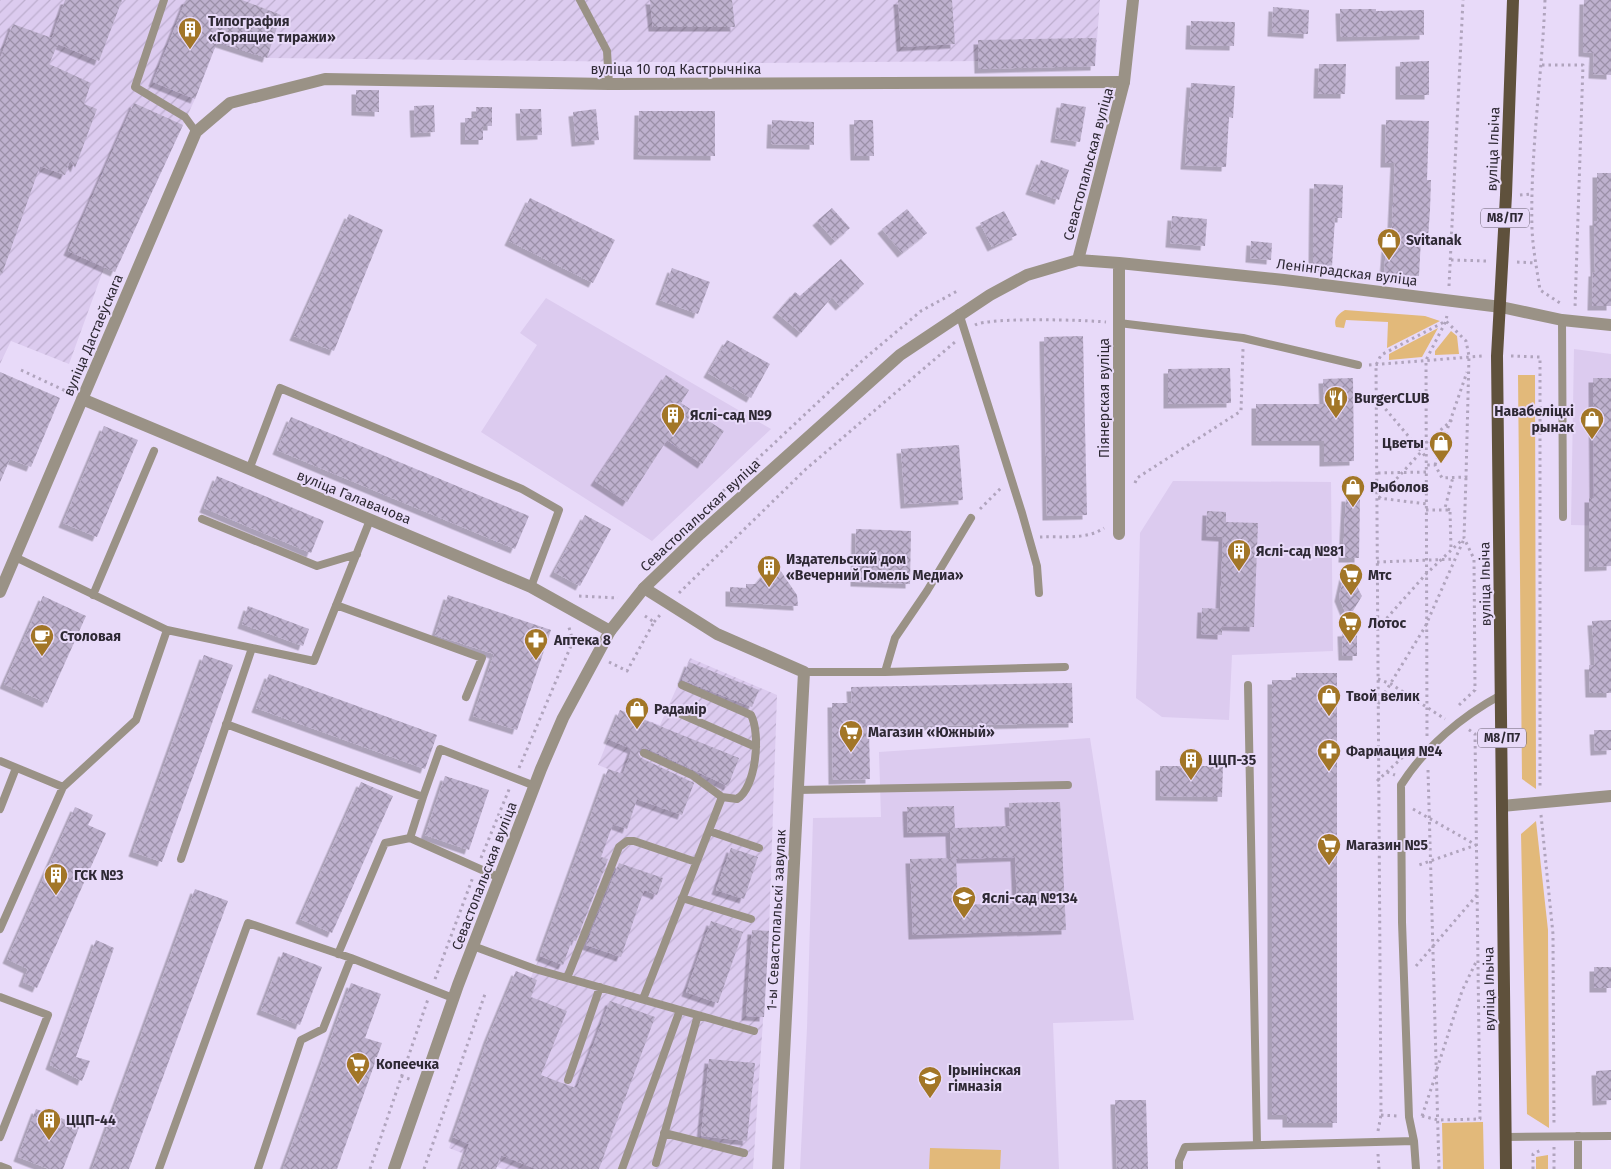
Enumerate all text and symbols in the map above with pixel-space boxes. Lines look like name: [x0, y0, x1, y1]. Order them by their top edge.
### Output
place label: Типография «Горящие тиражи»: [208, 13, 336, 46]
building icon: Типография «Горящие тиражи»: [177, 16, 203, 50]
street label: вуліца 10 год Кастрычніка: [591, 61, 761, 78]
street label: Севастопальская вуліца: [1060, 86, 1117, 242]
street label: вуліца Ільіча: [1484, 106, 1503, 192]
road number: М8/П7: [1481, 208, 1529, 228]
shop icon: Svitanak: [1376, 227, 1402, 261]
place label: Svitanak: [1406, 232, 1462, 249]
street label: Ленінградская вуліца: [1275, 255, 1418, 290]
street label: вуліца Дастаеўскага: [60, 272, 127, 399]
street label: Піянерская вуліца: [1096, 338, 1113, 458]
restaurant icon: BurgerCLUB: [1323, 385, 1349, 419]
place label: BurgerCLUB: [1354, 390, 1430, 407]
building icon: Яслі-сад №9: [660, 402, 686, 436]
place label: Навабеліцкі рынак: [1494, 403, 1574, 436]
shop icon: Навабеліцкі рынак: [1579, 406, 1605, 440]
place label: Яслі-сад №9: [690, 407, 772, 424]
shop icon: Цветы: [1428, 430, 1454, 464]
place label: Цветы: [1382, 435, 1424, 452]
street label: Севастопальская вуліца: [637, 455, 764, 575]
street label: вуліца Галавачова: [294, 467, 413, 528]
shop icon: Рыболов: [1340, 474, 1366, 508]
place label: Рыболов: [1370, 479, 1429, 496]
building icon: Яслі-сад №81: [1226, 538, 1252, 572]
street label: вуліца Ільіча: [1476, 542, 1495, 626]
place label: Яслі-сад №81: [1256, 543, 1344, 560]
place label: Издательский дом «Вечерний Гомель Медиа»: [786, 551, 964, 584]
building icon: Издательский дом «Вечерний Гомель Медиа»: [756, 554, 782, 588]
supermarket icon: Мтс: [1338, 562, 1364, 596]
place label: Мтс: [1368, 567, 1392, 584]
supermarket icon: Лотос: [1337, 610, 1363, 644]
place label: Лотос: [1368, 615, 1406, 632]
cafe icon: Столовая: [29, 623, 55, 657]
pharmacy icon: Аптека 8: [523, 627, 549, 661]
place label: Столовая: [60, 628, 121, 645]
place label: Аптека 8: [553, 632, 611, 649]
shop icon: Твой велик: [1316, 683, 1342, 717]
place label: Твой велик: [1346, 688, 1420, 705]
shop icon: Радамір: [624, 696, 650, 730]
place label: Радамір: [654, 701, 707, 718]
supermarket icon: Магазин «Южный»: [838, 719, 864, 753]
place label: Магазин «Южный»: [868, 724, 995, 741]
road number: М8/П7: [1478, 728, 1526, 748]
pharmacy icon: Фармация №4: [1316, 738, 1342, 772]
place label: Фармация №4: [1346, 743, 1442, 760]
building icon: ЦЦП-35: [1178, 747, 1204, 781]
place label: ЦЦП-35: [1208, 752, 1257, 769]
street label: Севастопальская вуліца: [448, 800, 521, 953]
street label: 1-ы Севастопальскі завулак: [763, 828, 790, 1011]
supermarket icon: Магазин №5: [1316, 832, 1342, 866]
place label: Магазин №5: [1346, 837, 1428, 854]
building icon: ГСК №3: [43, 862, 69, 896]
place label: ГСК №3: [74, 867, 124, 884]
school or university icon: Яслі-сад №134: [951, 885, 977, 919]
place label: Яслі-сад №134: [982, 890, 1078, 907]
street label: вуліца Ільіча: [1480, 947, 1499, 1031]
supermarket icon: Копеечка: [345, 1051, 371, 1085]
place label: Копеечка: [376, 1056, 439, 1073]
place label: Ірынінская гімназія: [948, 1062, 1021, 1095]
school or university icon: Ірынінская гімназія: [917, 1065, 943, 1099]
building icon: ЦЦП-44: [36, 1107, 62, 1141]
place label: ЦЦП-44: [66, 1112, 116, 1129]

